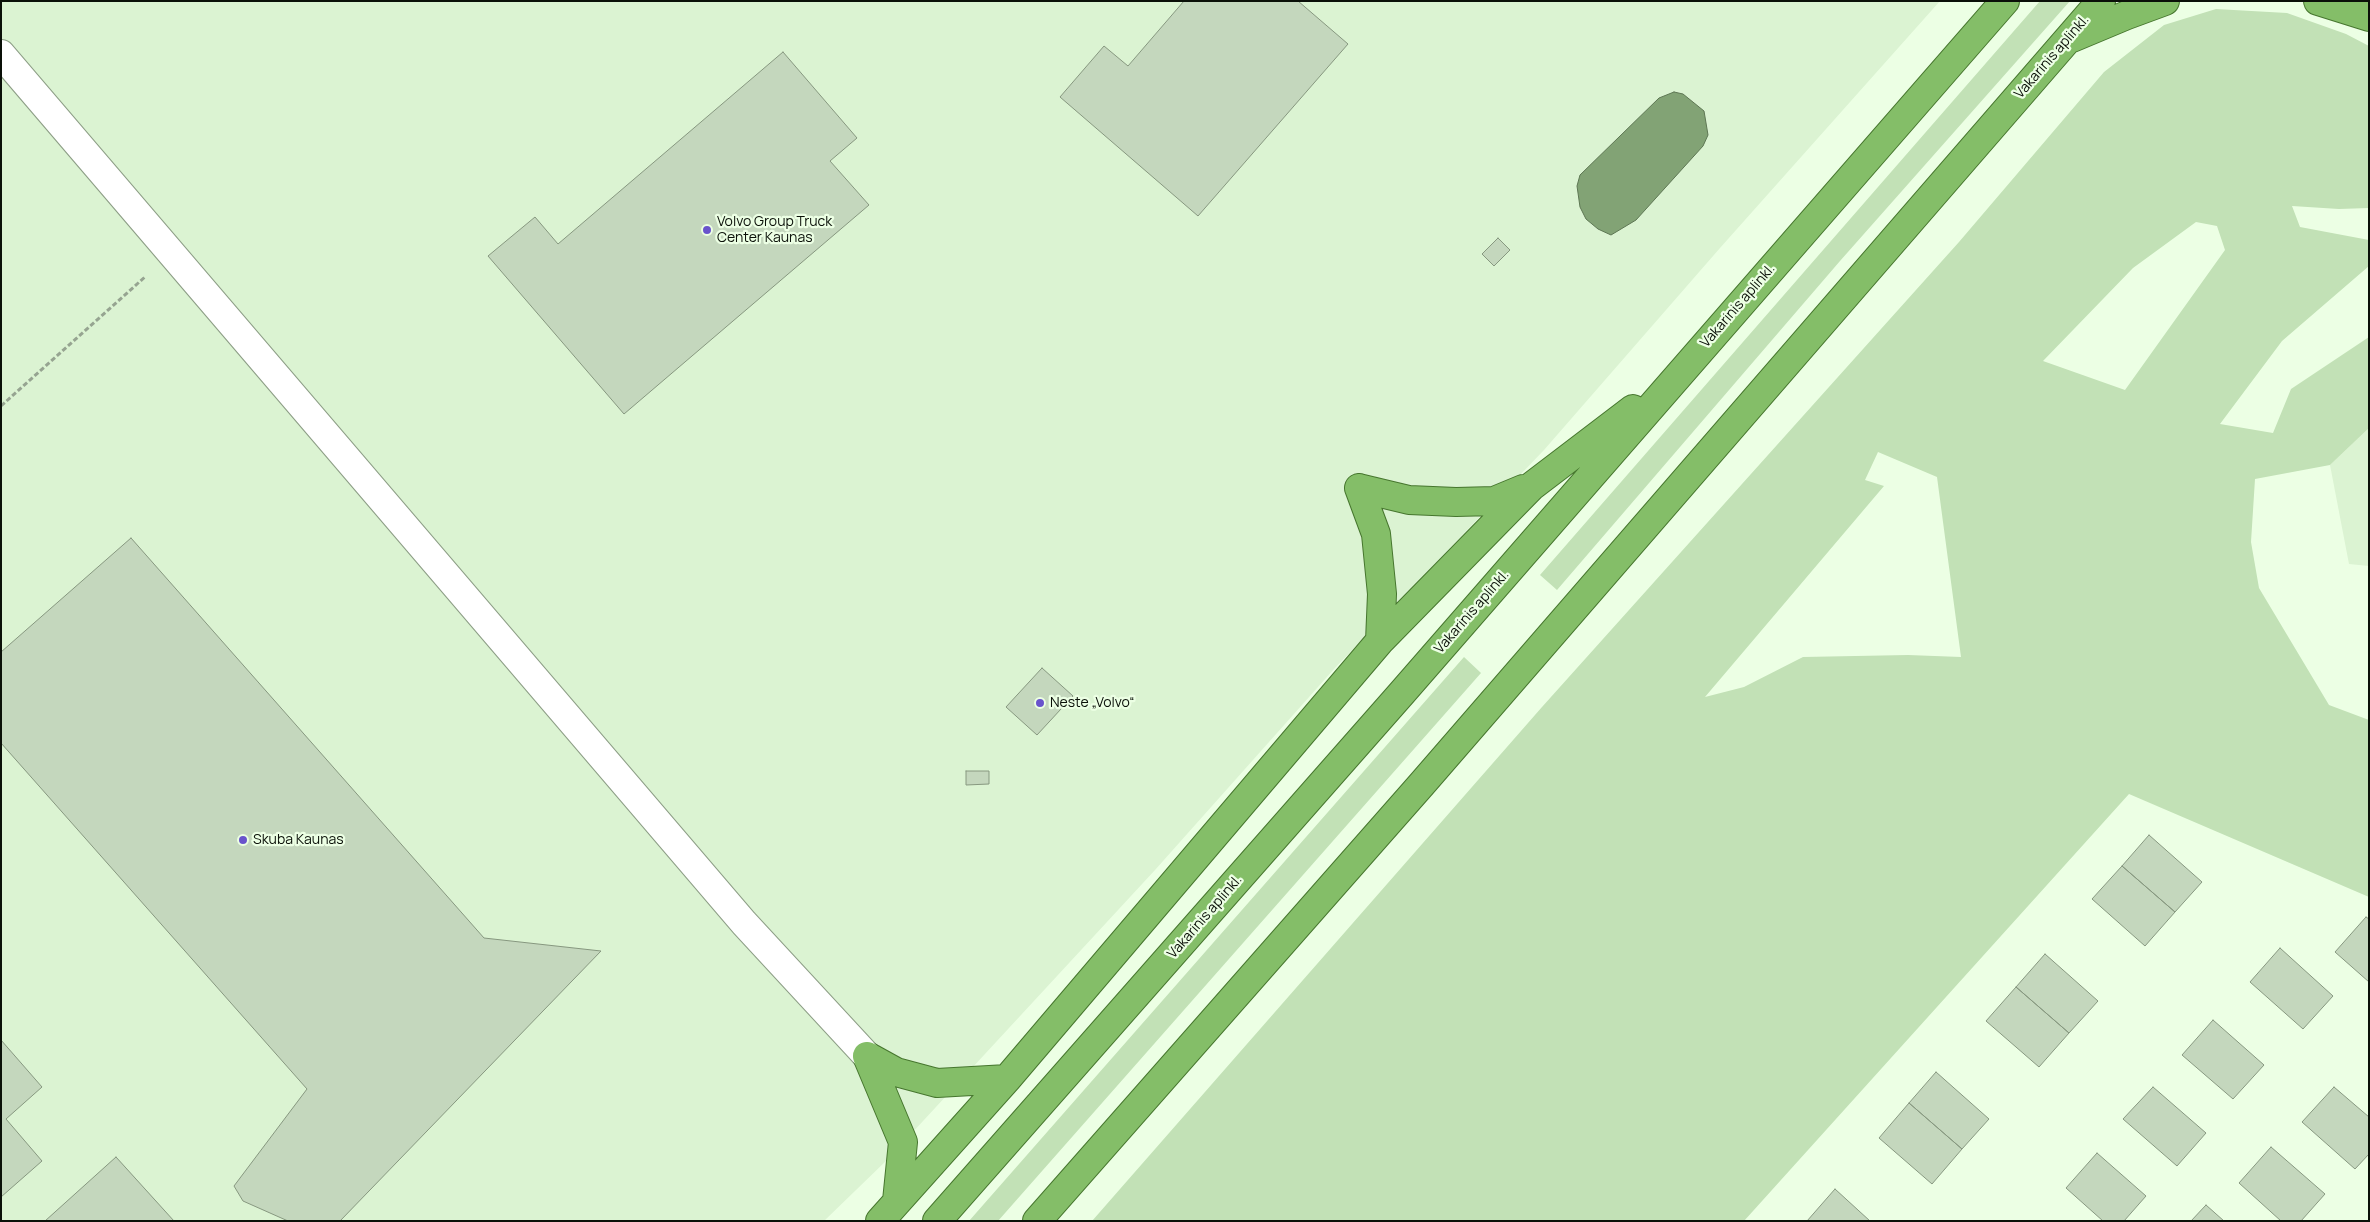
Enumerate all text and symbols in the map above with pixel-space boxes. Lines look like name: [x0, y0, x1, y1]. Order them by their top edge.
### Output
street label: Vakarinis aplinkl.: [2011, 12, 2093, 102]
place label: Volvo Group Truck Center Kaunas: [717, 214, 832, 246]
marker: Volvo Group Truck Center Kaunas: [701, 224, 713, 236]
street label: Vakarinis aplinkl.: [1697, 261, 1779, 351]
street label: Vakarinis aplinkl.: [1431, 567, 1513, 657]
place label: Neste „Volvo“: [1050, 695, 1135, 711]
marker: Neste „Volvo“: [1034, 697, 1046, 709]
place label: Skuba Kaunas: [253, 832, 344, 848]
marker: Skuba Kaunas: [237, 834, 249, 846]
street label: Vakarinis aplinkl.: [1164, 872, 1246, 962]

